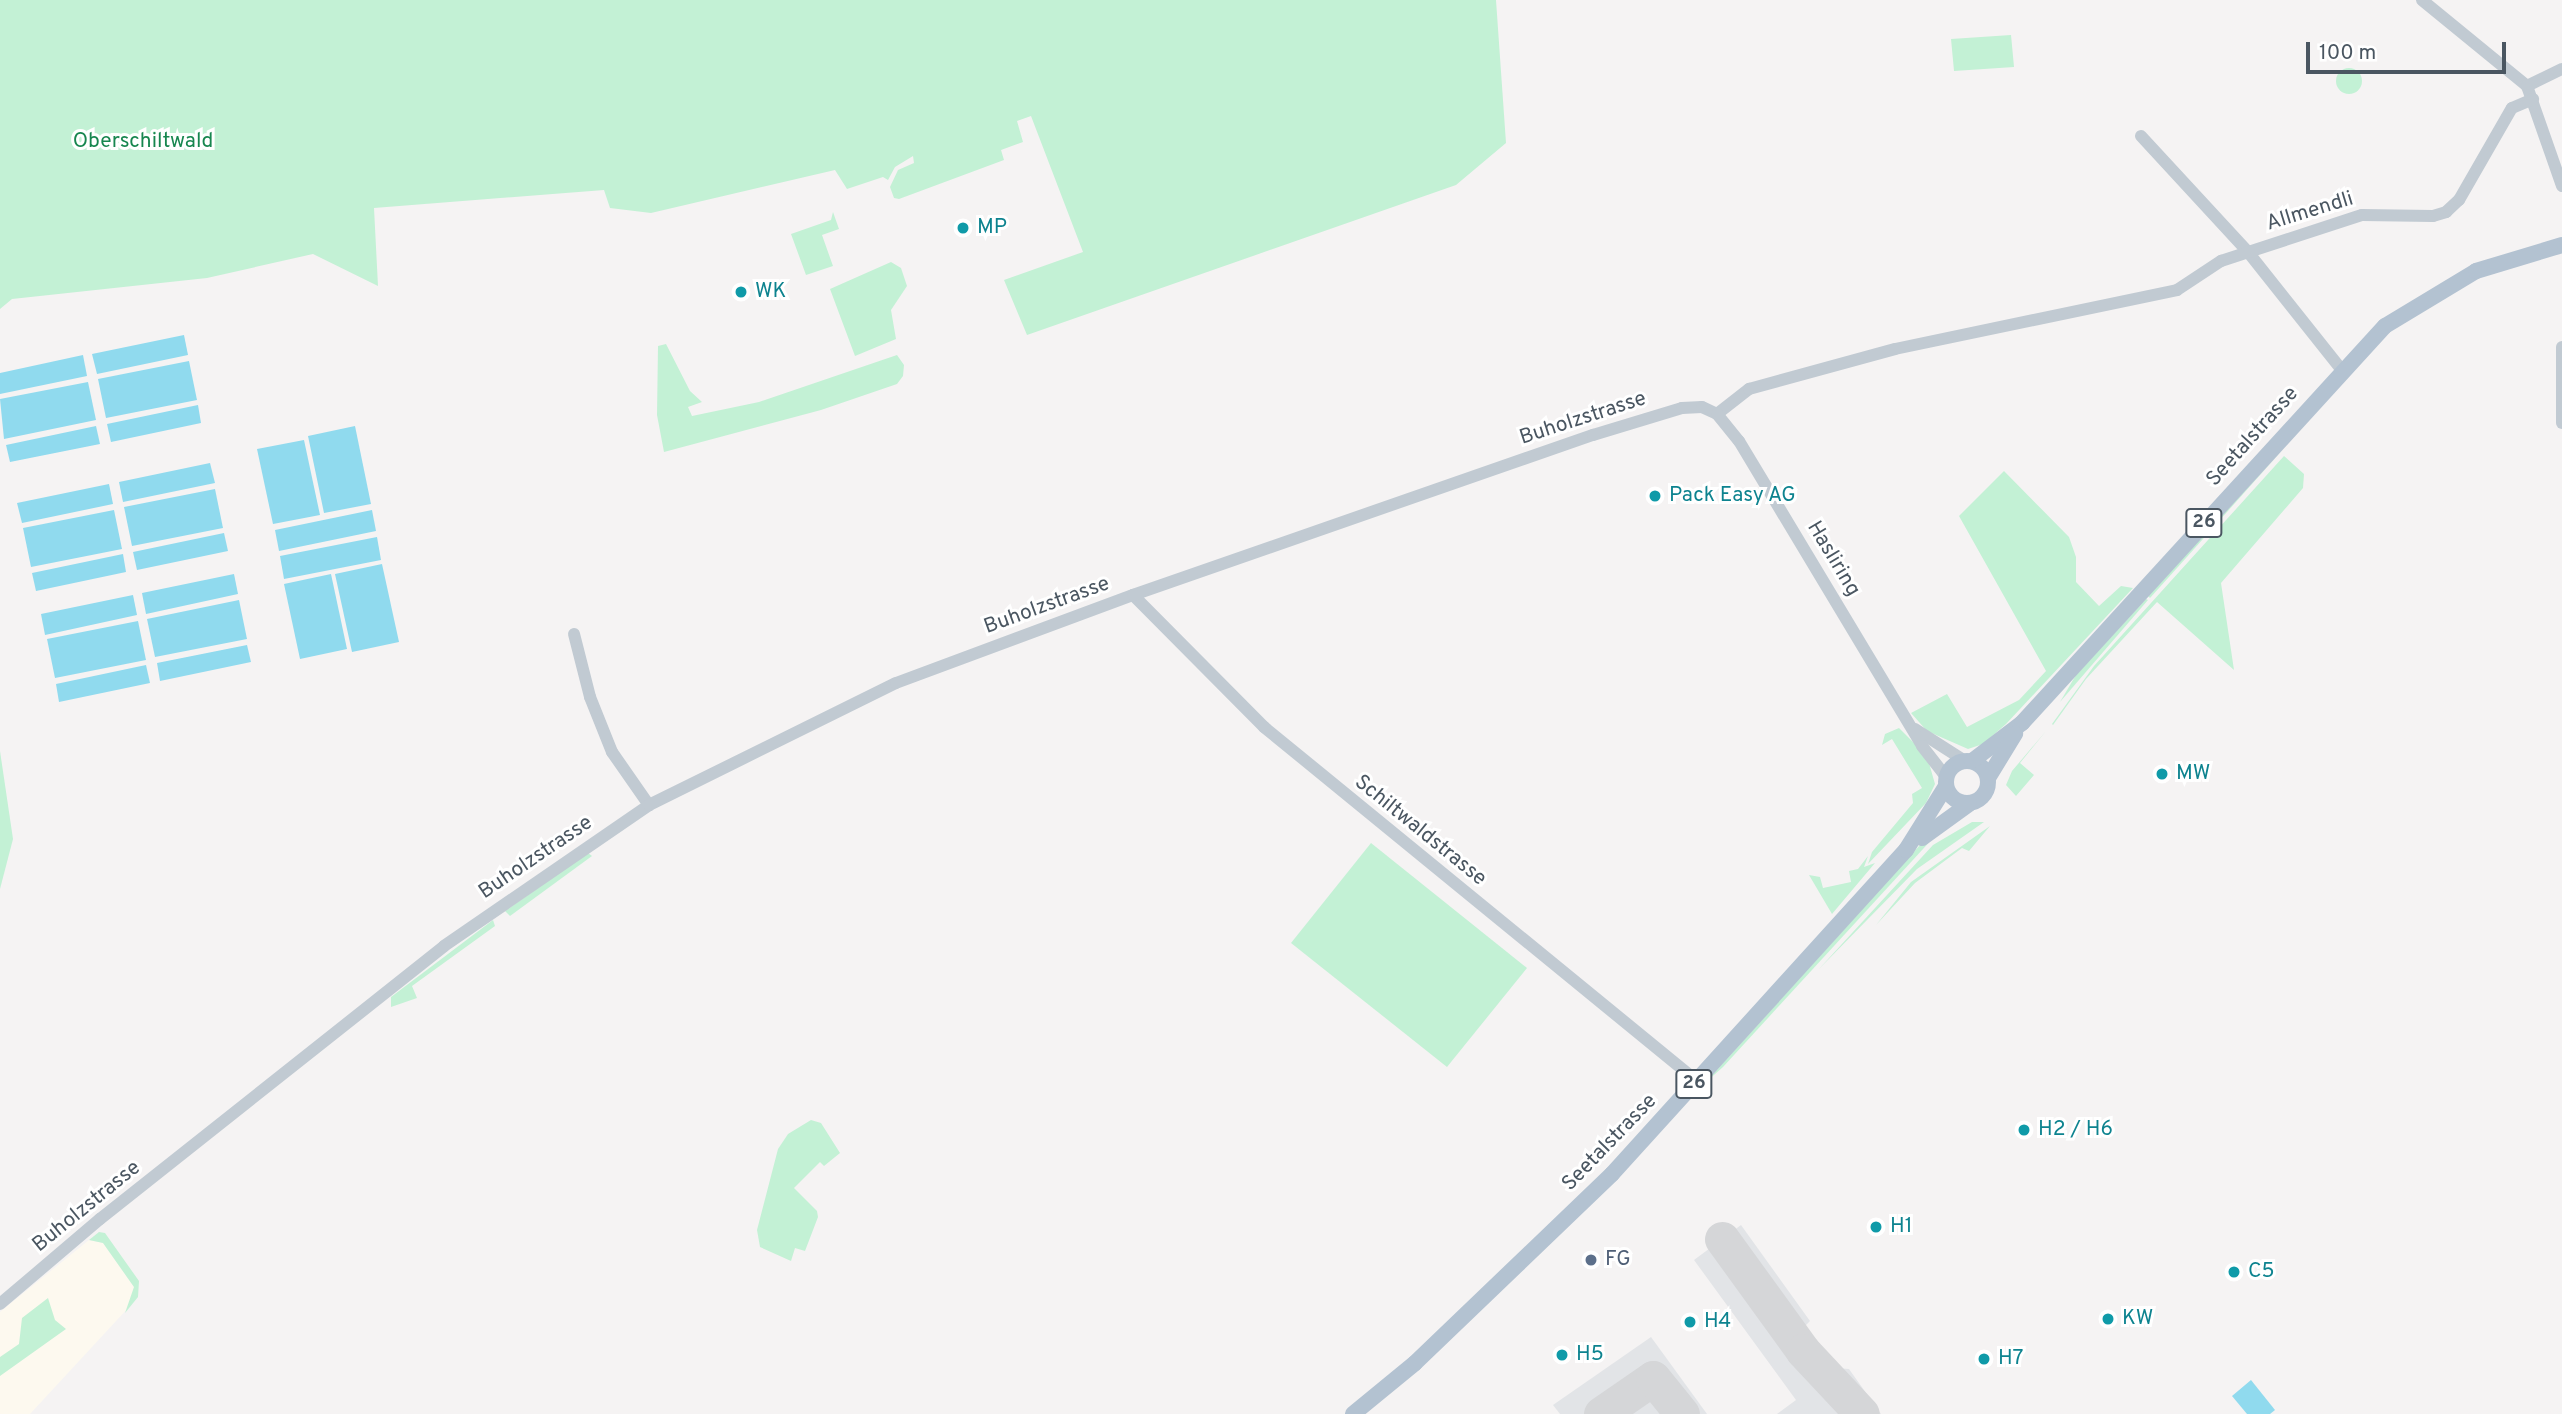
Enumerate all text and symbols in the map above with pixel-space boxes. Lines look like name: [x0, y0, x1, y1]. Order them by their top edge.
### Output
scale bar: [2310, 28, 2510, 72]
text: 100 m: [2319, 40, 2376, 67]
park label: Oberschiltwald: [73, 129, 213, 155]
street label: Allmendli: [2263, 187, 2357, 237]
place label: MP: [977, 215, 1007, 241]
marker: MP: [955, 220, 971, 236]
place label: WK: [755, 279, 786, 305]
marker: WK: [733, 284, 749, 300]
street label: Seetalstrasse: [2202, 382, 2304, 492]
street label: Buholzstrasse: [1516, 387, 1650, 451]
place label: Pack Easy AG: [1669, 483, 1797, 509]
marker: Pack Easy AG: [1647, 488, 1663, 504]
road number: 26: [2185, 508, 2223, 538]
street label: Hasliring: [1801, 517, 1865, 601]
street label: Buholzstrasse: [981, 572, 1113, 640]
place label: MW: [2176, 761, 2210, 787]
marker: MW: [2154, 766, 2170, 782]
street label: Schiltwaldstrasse: [1349, 770, 1491, 892]
street label: Buholzstrasse: [474, 811, 598, 905]
road number: 26: [1675, 1068, 1713, 1100]
street label: Seetalstrasse: [1557, 1089, 1663, 1197]
place label: H2 / H6: [2038, 1117, 2113, 1143]
marker: H2 / H6: [2016, 1122, 2032, 1138]
street label: Buholzstrasse: [28, 1156, 146, 1258]
place label: H1: [1890, 1214, 1913, 1240]
marker: H1: [1868, 1219, 1884, 1235]
place label: FG: [1605, 1247, 1631, 1273]
marker: FG: [1583, 1252, 1599, 1268]
place label: C5: [2248, 1259, 2275, 1285]
marker: C5: [2226, 1264, 2242, 1280]
place label: KW: [2122, 1306, 2153, 1332]
place label: H4: [1704, 1309, 1731, 1335]
marker: KW: [2100, 1311, 2116, 1327]
marker: H4: [1682, 1314, 1698, 1330]
place label: H5: [1576, 1342, 1604, 1368]
place label: H7: [1998, 1346, 2024, 1372]
marker: H5: [1554, 1347, 1570, 1363]
marker: H7: [1976, 1351, 1992, 1367]

